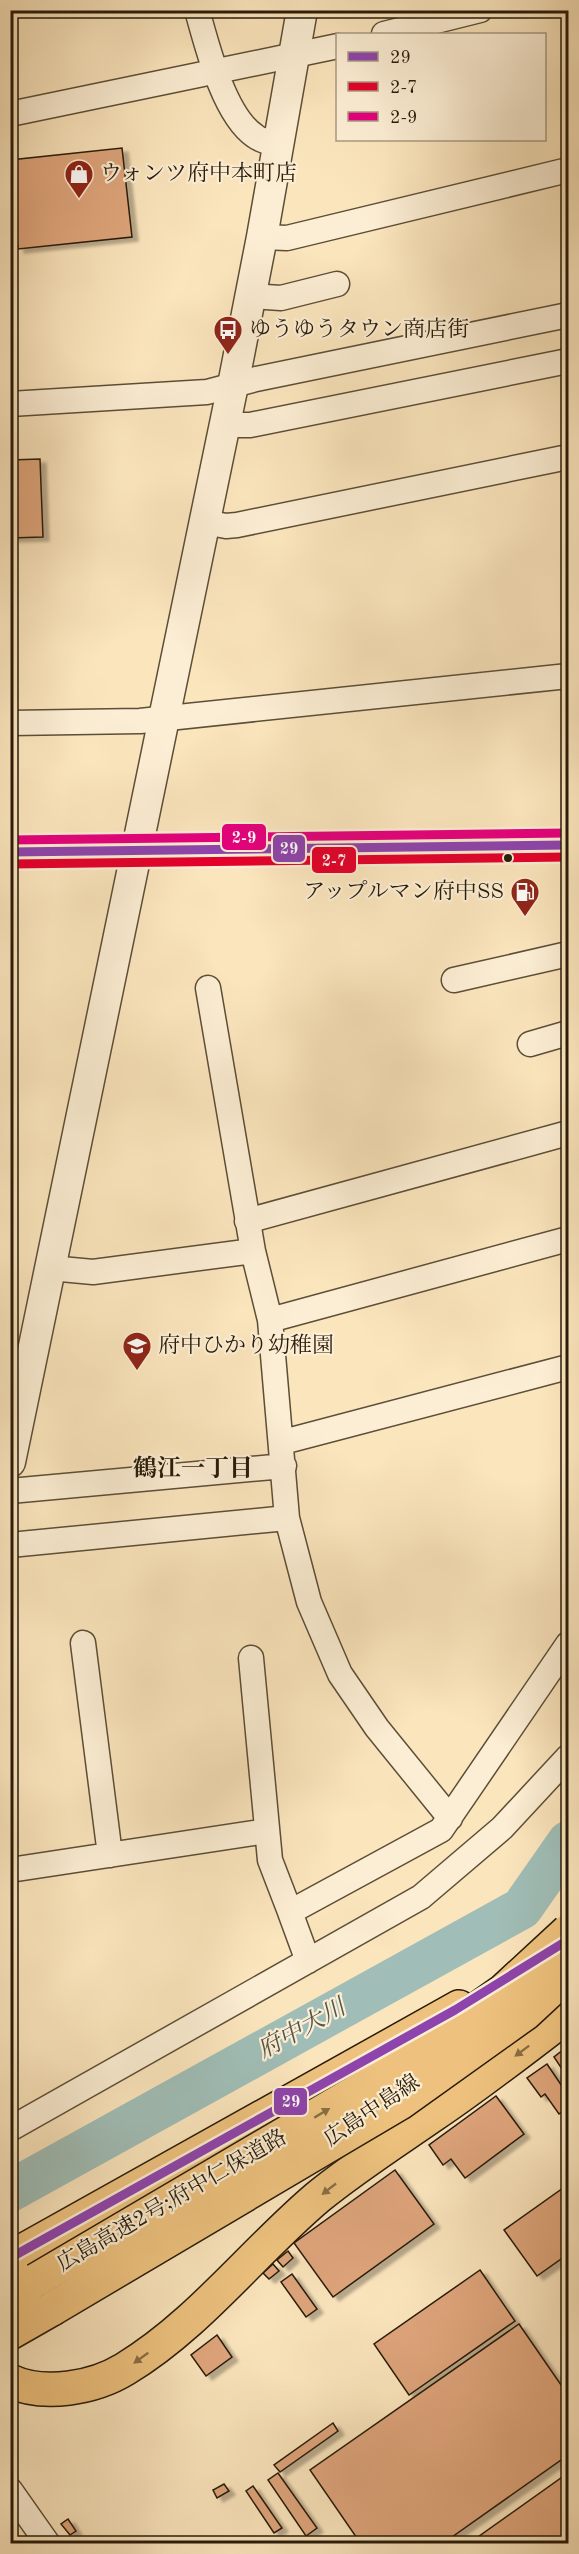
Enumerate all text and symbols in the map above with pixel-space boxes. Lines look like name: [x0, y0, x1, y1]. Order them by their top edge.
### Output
legend: [336, 33, 546, 141]
text: 29: [390, 49, 411, 67]
text: 2-7: [390, 79, 418, 97]
text: 2-9: [390, 109, 418, 127]
shop icon: ウォンツ府中本町店: [63, 158, 95, 200]
place label: ウォンツ府中本町店: [100, 161, 297, 185]
bus stop icon: ゆうゆうタウン商店街: [212, 314, 244, 356]
place label: ゆうゆうタウン商店街: [249, 317, 469, 341]
line badge: 2-9: [221, 823, 267, 851]
text: 2-9: [232, 831, 256, 847]
line badge: 29: [272, 834, 306, 863]
text: 29: [280, 842, 298, 858]
line badge: 2-7: [311, 846, 357, 874]
unlabelled marker: [502, 852, 514, 864]
text: 2-7: [322, 854, 346, 870]
fuel station icon: アップルマン府中SS: [509, 876, 541, 918]
place label: アップルマン府中SS: [303, 879, 504, 903]
school or university icon: 府中ひかり幼稚園: [121, 1330, 153, 1372]
place label: 府中ひかり幼稚園: [158, 1333, 334, 1357]
district label: 鶴江一丁目: [133, 1455, 253, 1482]
water label: 府中大川: [253, 1992, 352, 2064]
one-way arrow: [514, 2044, 529, 2056]
street label: 広島中島線: [319, 2069, 424, 2151]
line badge: 29: [273, 2087, 308, 2116]
text: 29: [282, 2095, 300, 2111]
one-way arrow: [314, 2108, 330, 2119]
street label: 広島高速2号;府中仁保道路: [53, 2125, 290, 2276]
one-way arrow: [322, 2182, 337, 2194]
one-way arrow: [133, 2352, 149, 2364]

